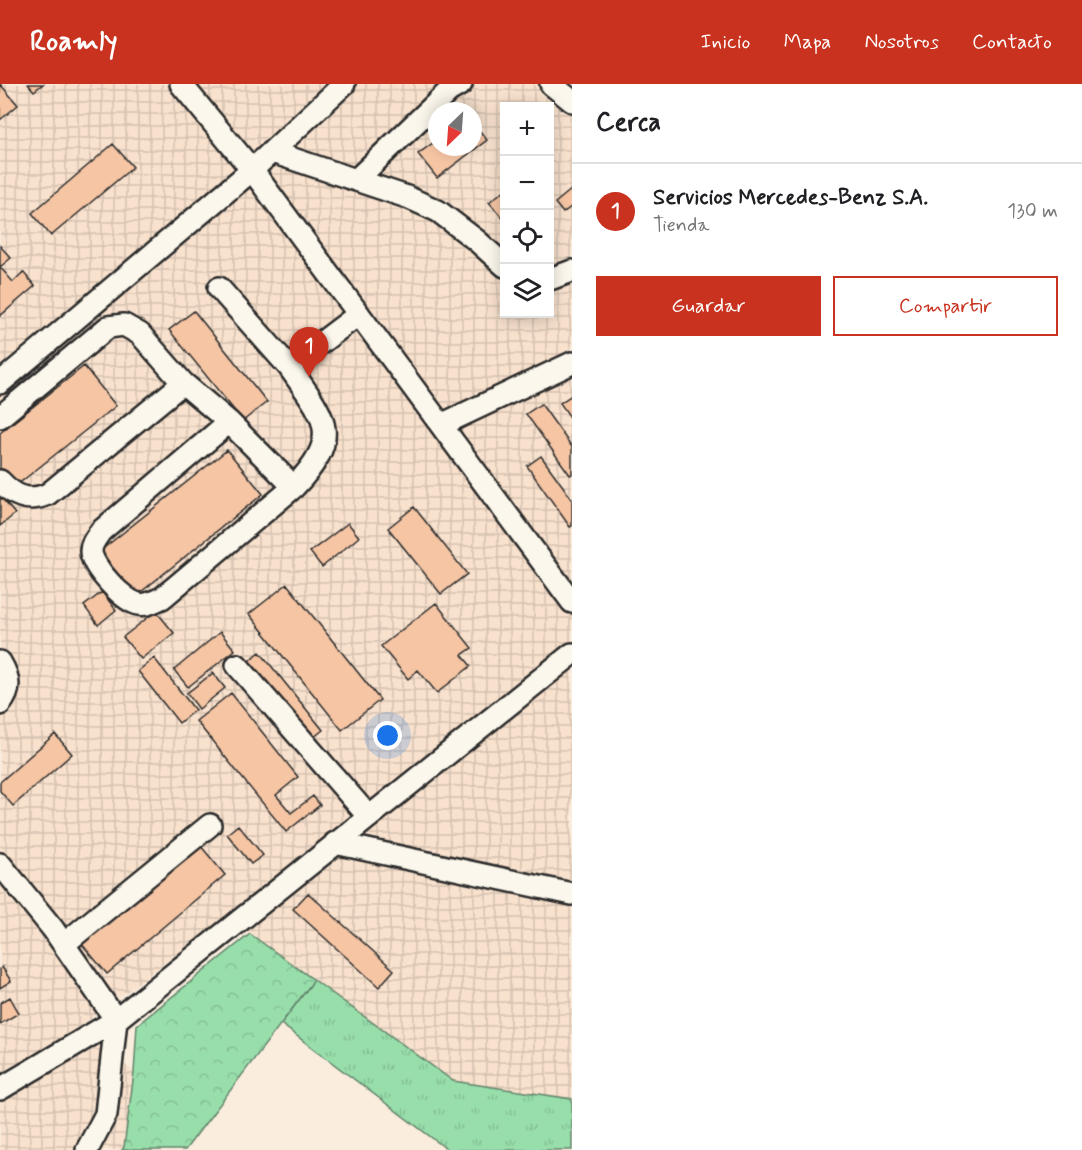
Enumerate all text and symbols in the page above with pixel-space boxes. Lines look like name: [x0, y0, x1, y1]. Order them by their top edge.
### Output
text: Roamly: [30, 24, 118, 61]
text: Inicio: [701, 28, 751, 56]
text: Mapa: [784, 28, 831, 56]
text: Nosotros: [864, 28, 939, 56]
text: Contacto: [972, 28, 1052, 56]
north arrow: [428, 102, 482, 156]
map controls: [500, 102, 554, 318]
button: +: [500, 102, 554, 156]
text: Cerca: [596, 106, 661, 140]
button: −: [500, 156, 554, 210]
text: Servicios Mercedes-Benz S.A.: [653, 184, 928, 212]
text: 1: [611, 198, 620, 225]
text: 130 m: [1007, 198, 1058, 225]
button: locate: [500, 210, 554, 264]
text: Tienda: [653, 212, 709, 239]
button: layers: [500, 264, 554, 318]
button: Guardar: [596, 276, 821, 336]
button: Compartir: [833, 276, 1058, 336]
pin: 1: [290, 328, 328, 377]
your location: [373, 721, 402, 750]

